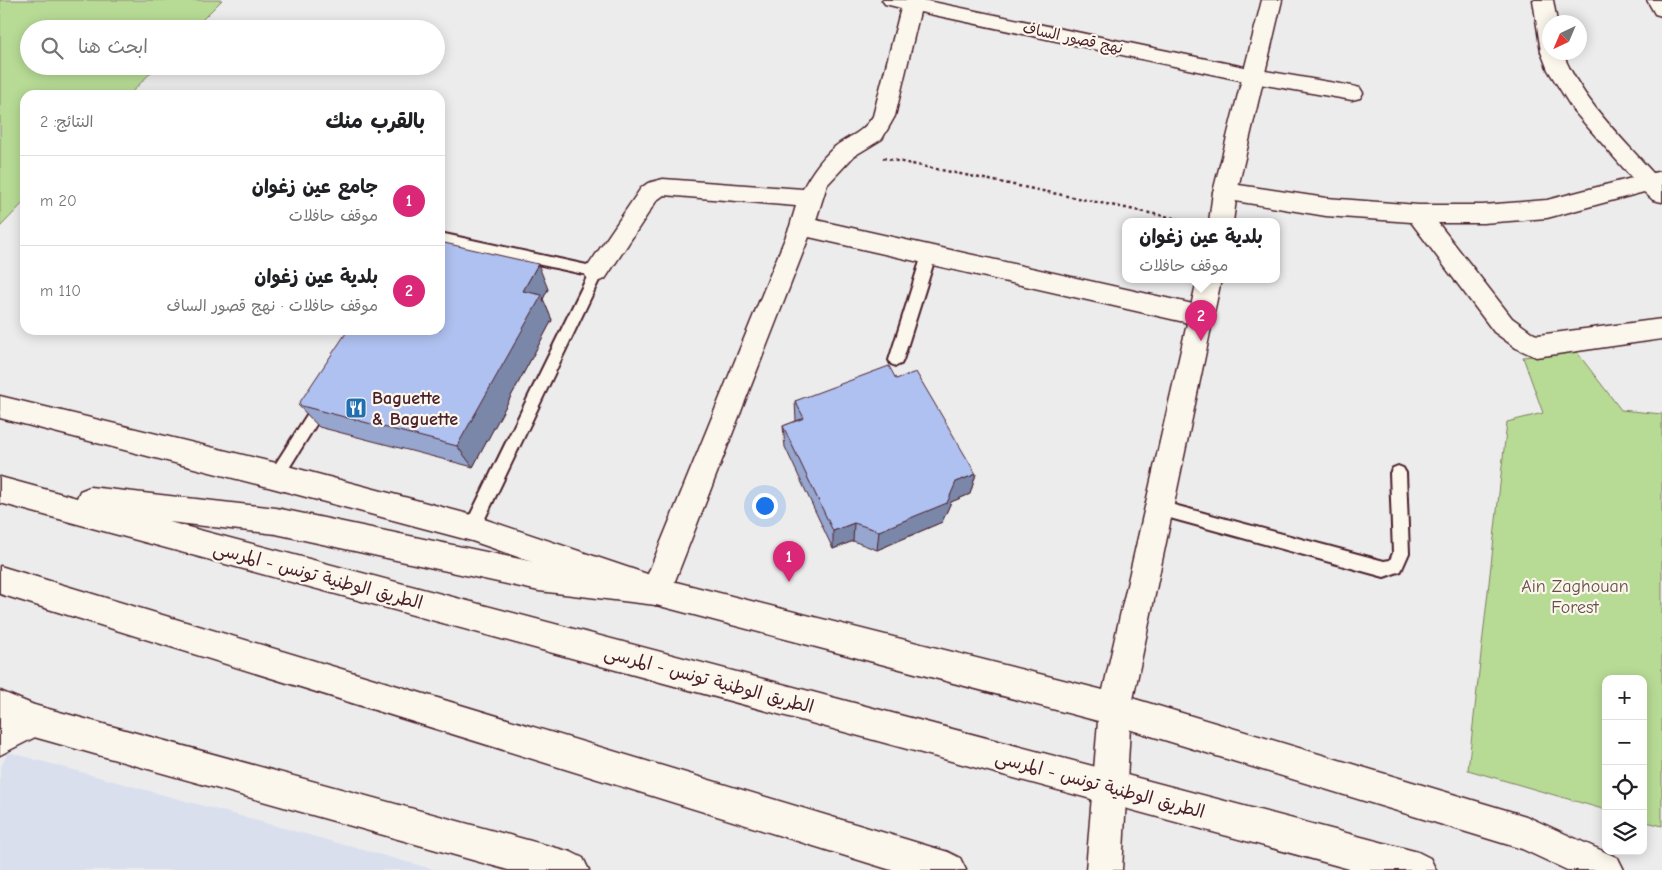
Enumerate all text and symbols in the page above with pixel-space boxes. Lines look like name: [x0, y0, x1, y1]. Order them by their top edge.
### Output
north arrow: [1542, 15, 1587, 60]
street label: نهج قصور الساف: [1021, 19, 1125, 58]
search box: [20, 20, 445, 75]
icon: search: [38, 34, 66, 62]
text: ابحث هنا: [78, 36, 148, 58]
text: بالقرب منك: [325, 109, 425, 133]
text: النتائج: 2: [40, 113, 94, 131]
text: جامع عين زغوان: [252, 176, 378, 198]
text: 20 m: [40, 192, 77, 210]
text: 1: [406, 192, 412, 210]
text: موقف حافلات: [289, 207, 378, 225]
popup: [1122, 218, 1280, 283]
text: بلدية عين زغوان: [1139, 226, 1263, 248]
text: موقف حافلات: [1139, 257, 1228, 275]
text: بلدية عين زغوان: [254, 266, 378, 288]
text: 110 m: [40, 282, 81, 300]
text: 2: [405, 282, 413, 300]
text: موقف حافلات · نهج قصور الساف: [167, 297, 378, 315]
pin: 2: [1185, 300, 1217, 341]
place label: Baguette & Baguette: [372, 388, 458, 430]
restaurant icon: Baguette & Baguette: [344, 396, 368, 420]
your location: [752, 493, 778, 519]
street label: الطريق الوطنية تونس - المرسى: [211, 538, 425, 614]
pin: 1: [773, 541, 805, 582]
park label: Ain Zaghouan Forest: [1521, 576, 1629, 618]
street label: الطريق الوطنية تونس - المرسى: [602, 642, 816, 718]
map controls: [1602, 675, 1647, 855]
button: +: [1602, 675, 1647, 720]
button: −: [1602, 720, 1647, 765]
street label: الطريق الوطنية تونس - المرسى: [993, 747, 1207, 823]
button: locate: [1602, 765, 1647, 810]
button: layers: [1602, 810, 1647, 855]

